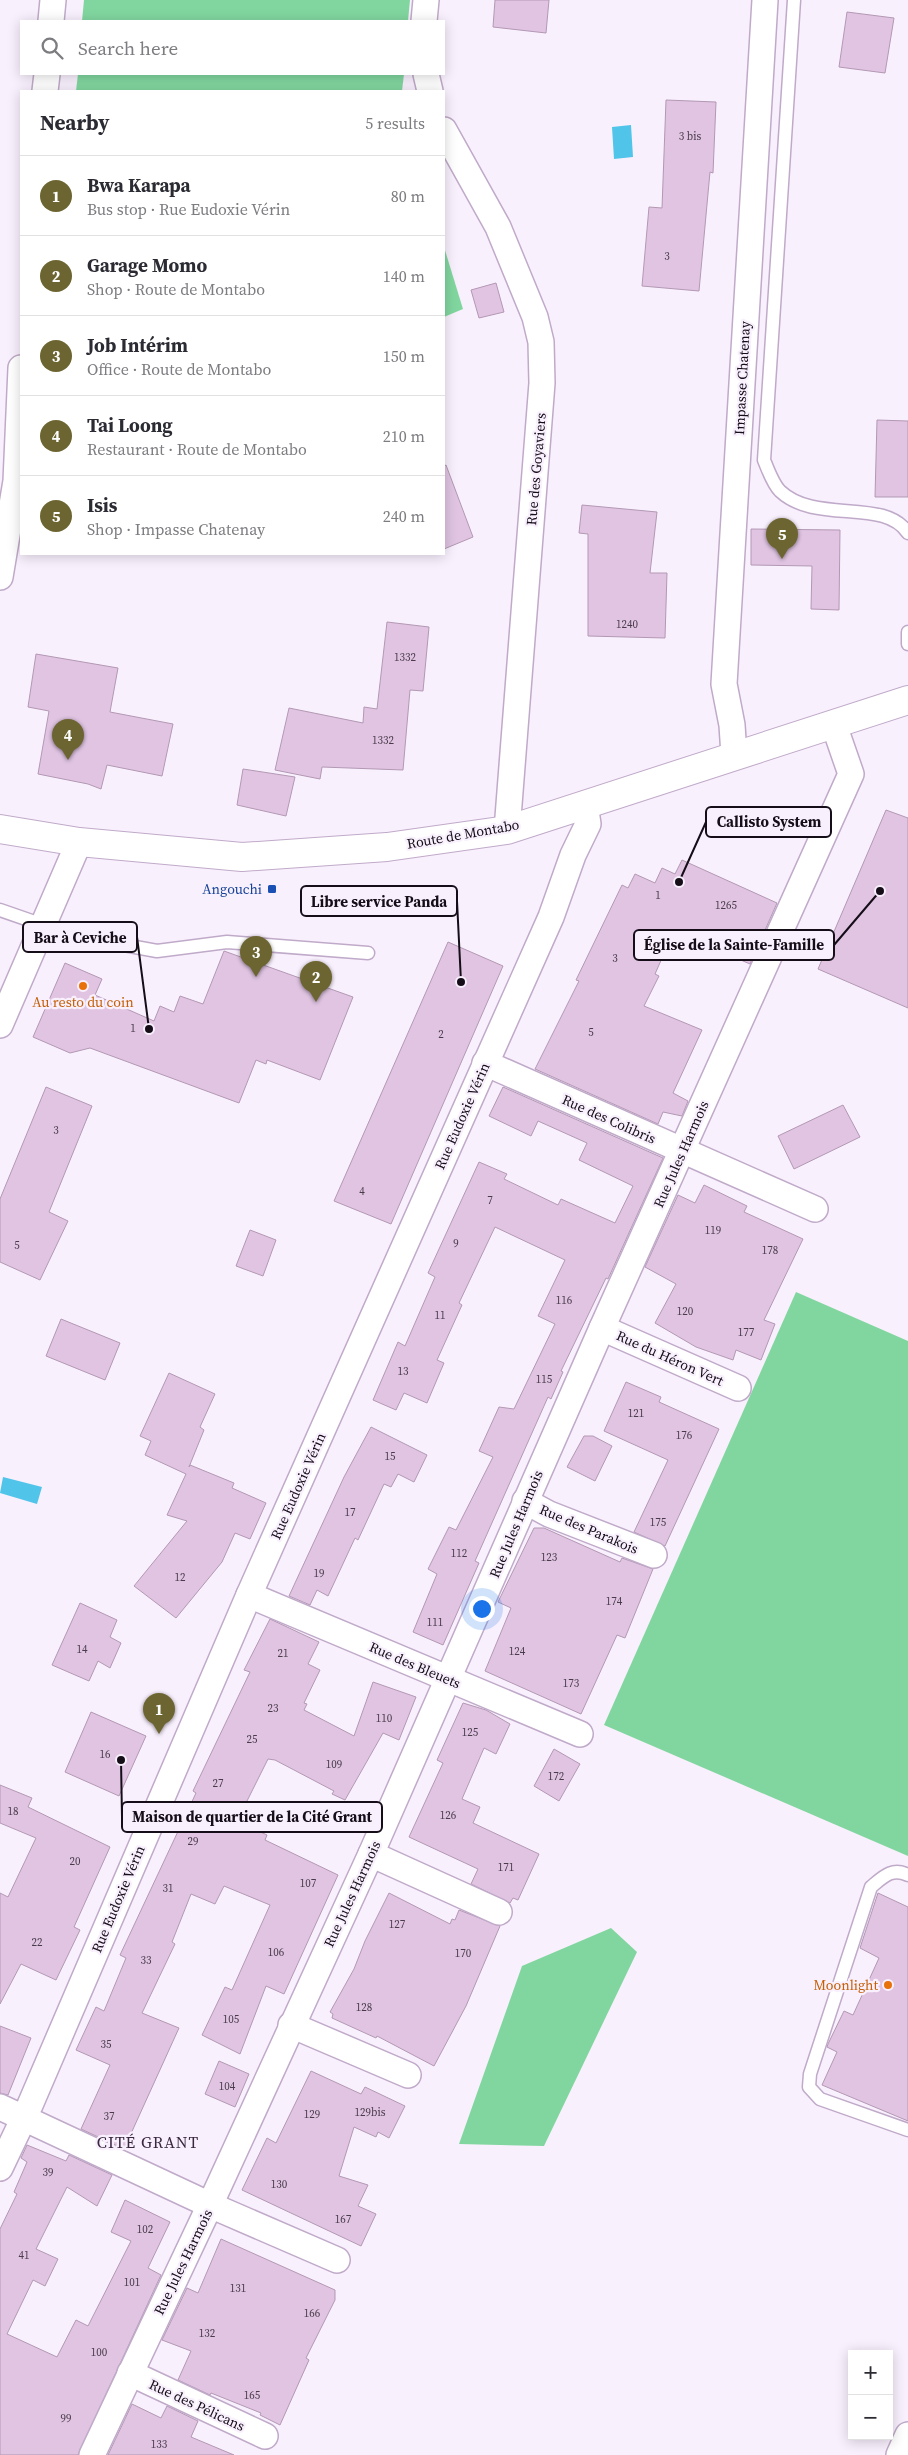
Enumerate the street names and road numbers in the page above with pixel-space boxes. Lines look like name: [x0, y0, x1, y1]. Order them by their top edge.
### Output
street label: Impasse Chatenay: [729, 320, 755, 436]
street label: Rue des Goyaviers: [521, 412, 551, 526]
street label: Route de Montabo: [405, 814, 521, 854]
street label: Rue Eudoxie Vérin: [430, 1059, 495, 1172]
street label: Rue des Colibris: [559, 1089, 659, 1149]
street label: Rue Jules Harmois: [648, 1097, 714, 1211]
street label: Rue du Héron Vert: [613, 1325, 727, 1391]
street label: Rue Eudoxie Vérin: [266, 1429, 331, 1542]
street label: Rue Jules Harmois: [484, 1467, 548, 1581]
street label: Rue des Parakois: [537, 1499, 641, 1559]
street label: Rue des Bleuets: [366, 1637, 464, 1693]
street label: Rue Jules Harmois: [319, 1838, 385, 1950]
street label: Rue Eudoxie Vérin: [86, 1842, 150, 1956]
street label: Rue Jules Harmois: [149, 2206, 217, 2318]
street label: Rue des Pélicans: [146, 2374, 248, 2436]

